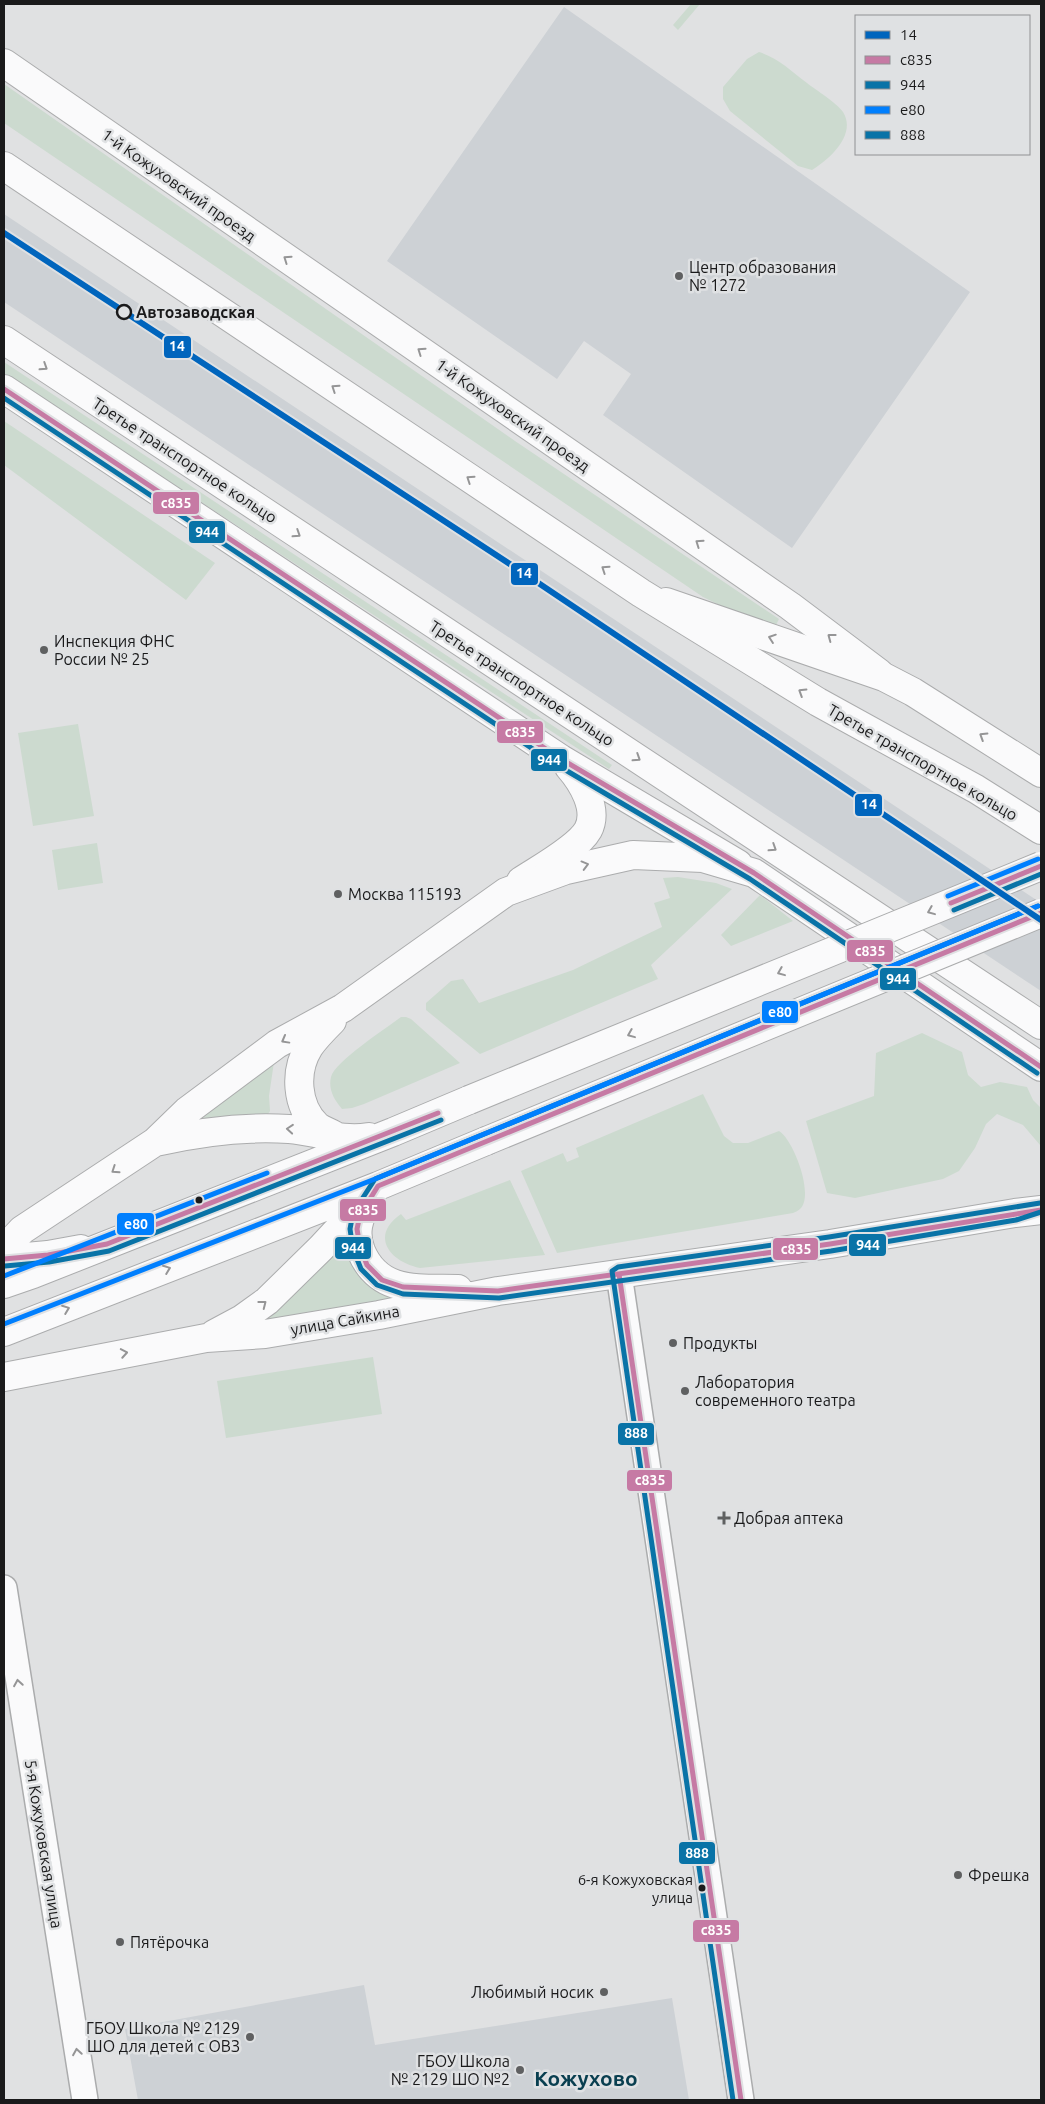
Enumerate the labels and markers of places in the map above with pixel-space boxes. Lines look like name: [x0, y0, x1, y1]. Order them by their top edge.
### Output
place label: Центр образования № 1272: [689, 258, 836, 294]
marker: Центр образования № 1272: [673, 270, 685, 282]
place label: Автозаводская: [136, 303, 255, 321]
marker: Автозаводская: [116, 304, 132, 320]
place label: Инспекция ФНС России № 25: [54, 632, 174, 668]
marker: Инспекция ФНС России № 25: [38, 644, 50, 656]
place label: Москва 115193: [348, 885, 462, 903]
marker: Москва 115193: [332, 888, 344, 900]
unlabelled marker: [194, 1195, 204, 1205]
place label: Продукты: [683, 1334, 758, 1352]
marker: Продукты: [667, 1337, 679, 1349]
place label: Лаборатория современного театра: [695, 1373, 856, 1409]
marker: Лаборатория современного театра: [679, 1385, 691, 1397]
place label: Добрая аптека: [734, 1509, 844, 1527]
marker: Добрая аптека: [718, 1512, 730, 1524]
place label: Фрешка: [968, 1866, 1029, 1884]
marker: Фрешка: [952, 1869, 964, 1881]
place label: 6-я Кожуховская улица: [578, 1871, 693, 1906]
marker: 6-я Кожуховская улица: [697, 1883, 707, 1893]
place label: Пятёрочка: [130, 1933, 209, 1951]
marker: Пятёрочка: [114, 1936, 126, 1948]
place label: Любимый носик: [471, 1983, 594, 2001]
marker: Любимый носик: [598, 1986, 610, 1998]
place label: ГБОУ Школа № 2129 ШО для детей с ОВЗ: [86, 2019, 240, 2055]
marker: ГБОУ Школа № 2129 ШО для детей с ОВЗ: [244, 2031, 256, 2043]
place label: ГБОУ Школа № 2129 ШО №2: [391, 2052, 510, 2088]
marker: ГБОУ Школа № 2129 ШО №2: [514, 2064, 526, 2076]

